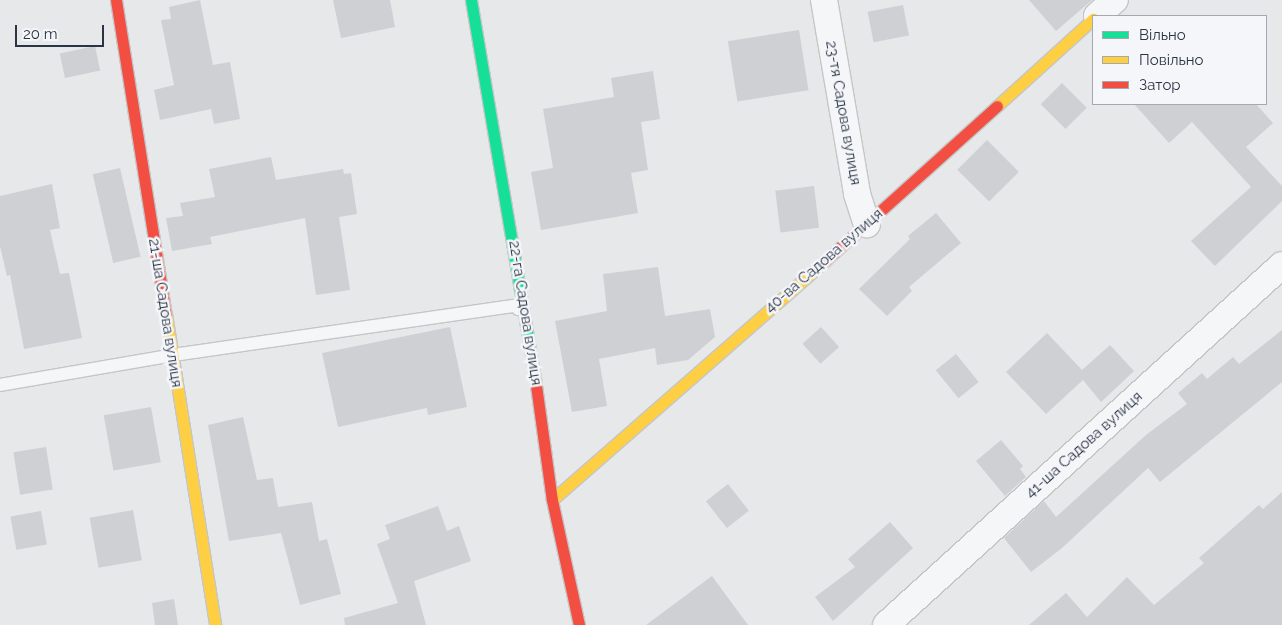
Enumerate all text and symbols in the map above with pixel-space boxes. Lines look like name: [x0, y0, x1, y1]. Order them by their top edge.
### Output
scale bar: [18, 15, 106, 47]
legend: [1092, 15, 1267, 105]
text: 20 m: [23, 25, 58, 43]
text: Вільно: [1139, 26, 1186, 44]
street label: 23-тя Садова вулиця: [821, 39, 865, 187]
text: Повільно: [1139, 51, 1203, 69]
text: Затор: [1139, 76, 1181, 94]
street label: 40-ва Садова вулиця: [762, 205, 886, 317]
street label: 21-ша Садова вулиця: [144, 237, 186, 389]
street label: 22-га Садова вулиця: [505, 239, 545, 387]
street label: 41-ша Садова вулиця: [1022, 388, 1146, 502]

